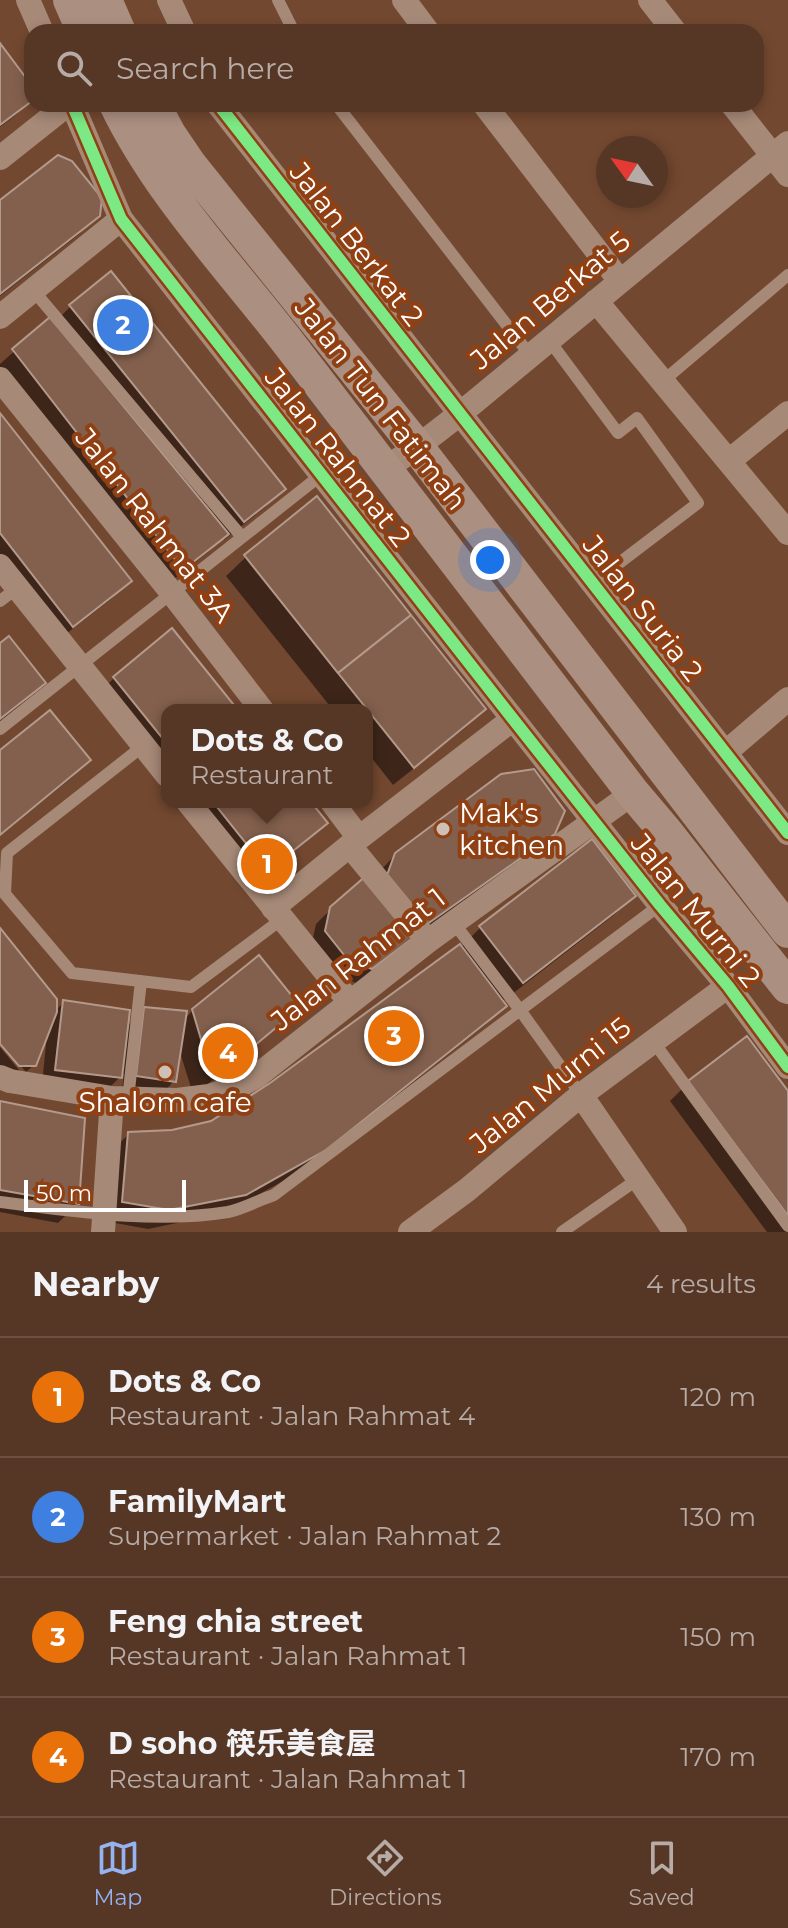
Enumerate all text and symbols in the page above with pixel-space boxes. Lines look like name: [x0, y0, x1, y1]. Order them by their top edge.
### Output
search box: [24, 24, 764, 112]
icon: search: [52, 46, 96, 90]
text: Search here: [116, 50, 294, 87]
north arrow: [596, 136, 668, 208]
street label: Jalan Berkat 2: [282, 155, 431, 332]
street label: Jalan Berkat 5: [463, 224, 637, 377]
street label: Jalan Tun Fatimah: [287, 291, 474, 517]
pin: 2: [97, 295, 149, 355]
street label: Jalan Rahmat 2: [257, 360, 418, 553]
street label: Jalan Rahmat 3A: [68, 420, 242, 630]
street label: Jalan Suria 2: [575, 528, 710, 688]
your location: [470, 540, 510, 580]
popup: [161, 704, 373, 808]
text: Dots & Co: [190, 722, 344, 759]
text: Restaurant: [190, 759, 333, 791]
place label: Mak's kitchen: [459, 796, 564, 862]
marker: Mak's kitchen: [434, 820, 452, 838]
street label: Jalan Murni 2: [623, 826, 768, 993]
pin: 1: [241, 834, 293, 894]
street label: Jalan Rahmat 1: [263, 881, 452, 1038]
pin: 3: [368, 1006, 420, 1066]
street label: Jalan Murni 15: [462, 1010, 637, 1161]
pin: 4: [202, 1023, 254, 1083]
marker: Shalom cafe: [156, 1063, 174, 1081]
place label: Shalom cafe: [78, 1085, 252, 1119]
scale bar: [24, 1176, 186, 1212]
text: 50 m: [36, 1180, 92, 1207]
text: Nearby: [32, 1263, 159, 1305]
text: 4 results: [646, 1268, 756, 1300]
text: Dots & Co: [108, 1363, 261, 1400]
text: 1: [53, 1381, 63, 1413]
text: 120 m: [680, 1381, 756, 1413]
text: Restaurant · Jalan Rahmat 4: [108, 1400, 475, 1432]
text: FamilyMart: [108, 1483, 286, 1520]
text: 2: [50, 1501, 66, 1533]
text: 130 m: [680, 1501, 756, 1533]
text: Supermarket · Jalan Rahmat 2: [108, 1520, 501, 1552]
text: Feng chia street: [108, 1603, 363, 1640]
text: 3: [50, 1621, 66, 1653]
text: 150 m: [680, 1621, 756, 1653]
text: Restaurant · Jalan Rahmat 1: [108, 1640, 467, 1672]
text: D soho 筷乐美食屋: [108, 1725, 376, 1762]
text: 4: [49, 1741, 67, 1773]
text: 170 m: [680, 1741, 756, 1773]
text: Restaurant · Jalan Rahmat 1: [108, 1763, 467, 1795]
tab: Map: [93, 1836, 142, 1911]
tab: Directions: [329, 1836, 442, 1911]
tab: Saved: [629, 1836, 695, 1911]

